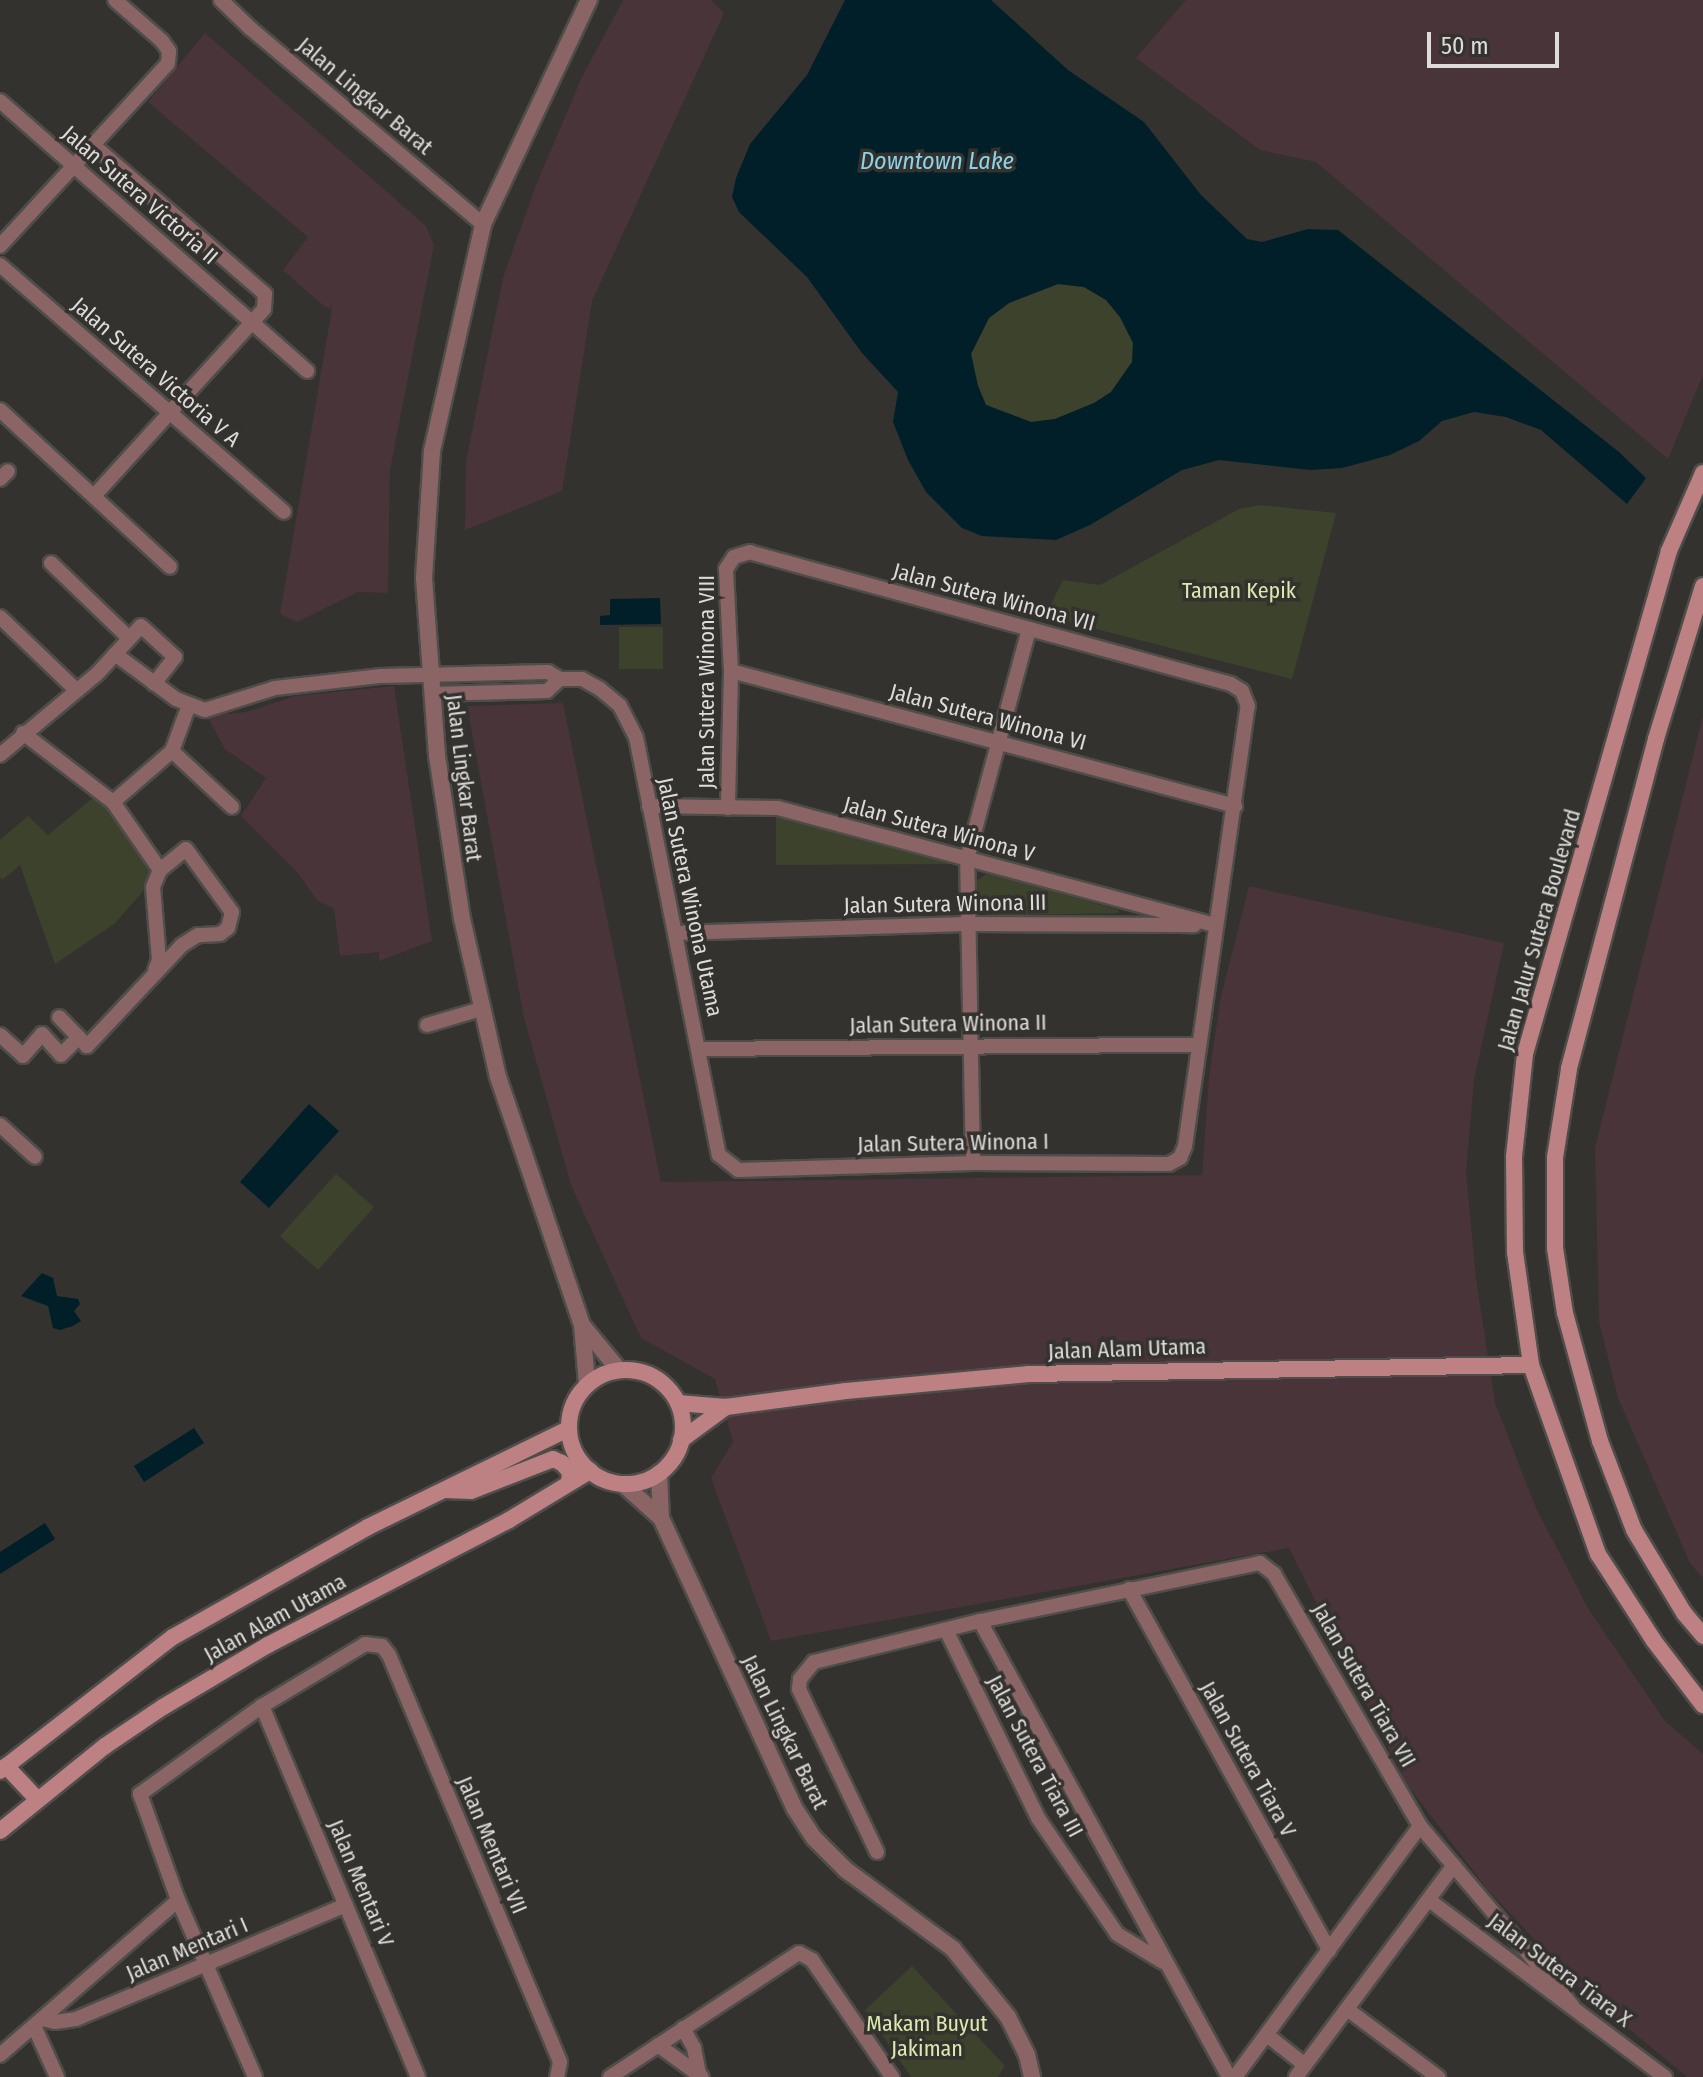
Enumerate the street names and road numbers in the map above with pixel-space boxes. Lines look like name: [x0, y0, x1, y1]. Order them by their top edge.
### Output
street label: Jalan Lingkar Barat: [292, 32, 438, 160]
street label: Jalan Sutera Victoria II: [57, 120, 223, 270]
street label: Jalan Sutera Victoria V A: [66, 292, 246, 452]
street label: Jalan Sutera Winona VII: [890, 557, 1098, 637]
street label: Jalan Sutera Winona VIII: [694, 575, 720, 789]
street label: Jalan Sutera Winona VI: [887, 678, 1089, 756]
street label: Jalan Lingkar Barat: [441, 693, 487, 863]
street label: Jalan Sutera Winona Utama: [652, 775, 728, 1019]
street label: Jalan Sutera Winona V: [841, 791, 1037, 867]
street label: Jalan Jalur Sutera Boulevard: [1492, 806, 1586, 1054]
street label: Jalan Sutera Winona III: [843, 889, 1047, 919]
street label: Jalan Sutera Winona II: [849, 1009, 1047, 1039]
street label: Jalan Sutera Winona I: [857, 1128, 1049, 1158]
street label: Jalan Alam Utama: [1047, 1333, 1207, 1365]
street label: Jalan Alam Utama: [199, 1568, 351, 1668]
street label: Jalan Sutera Tiara VII: [1306, 1598, 1422, 1772]
street label: Jalan Lingkar Barat: [736, 1651, 834, 1813]
street label: Jalan Sutera Tiara III: [981, 1670, 1089, 1842]
street label: Jalan Sutera Tiara V: [1194, 1677, 1302, 1841]
street label: Jalan Mentari VII: [451, 1772, 533, 1918]
street label: Jalan Mentari V: [322, 1816, 400, 1950]
street label: Jalan Sutera Tiara X: [1483, 1907, 1637, 2033]
street label: Jalan Mentari I: [122, 1911, 252, 1987]

